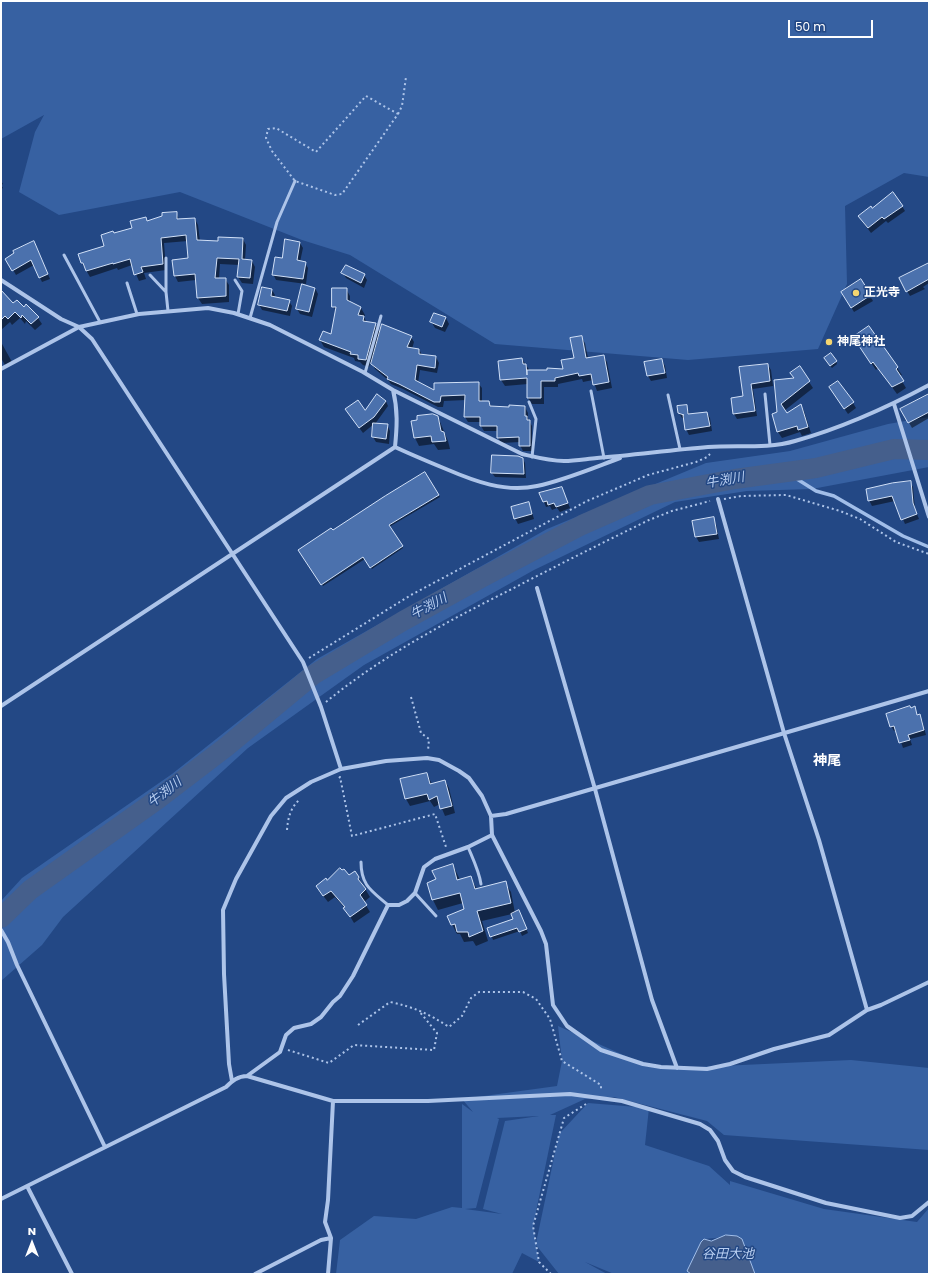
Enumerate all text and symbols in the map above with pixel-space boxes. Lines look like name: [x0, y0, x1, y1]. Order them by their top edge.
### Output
scale bar: [790, 12, 875, 38]
text: 50 m: [795, 18, 826, 35]
place label: 正光寺: [864, 286, 900, 300]
marker: 正光寺: [851, 288, 861, 298]
place label: 神尾神社: [837, 335, 885, 349]
marker: 神尾神社: [824, 337, 834, 347]
water label: 牛渕川: [704, 470, 746, 492]
water label: 牛渕川: [408, 591, 450, 623]
district label: 神尾: [813, 753, 841, 769]
water label: 牛渕川: [145, 775, 185, 811]
north arrow: [12, 1223, 52, 1263]
text: N: [28, 1223, 36, 1239]
water label: 谷田大池: [702, 1247, 754, 1263]

